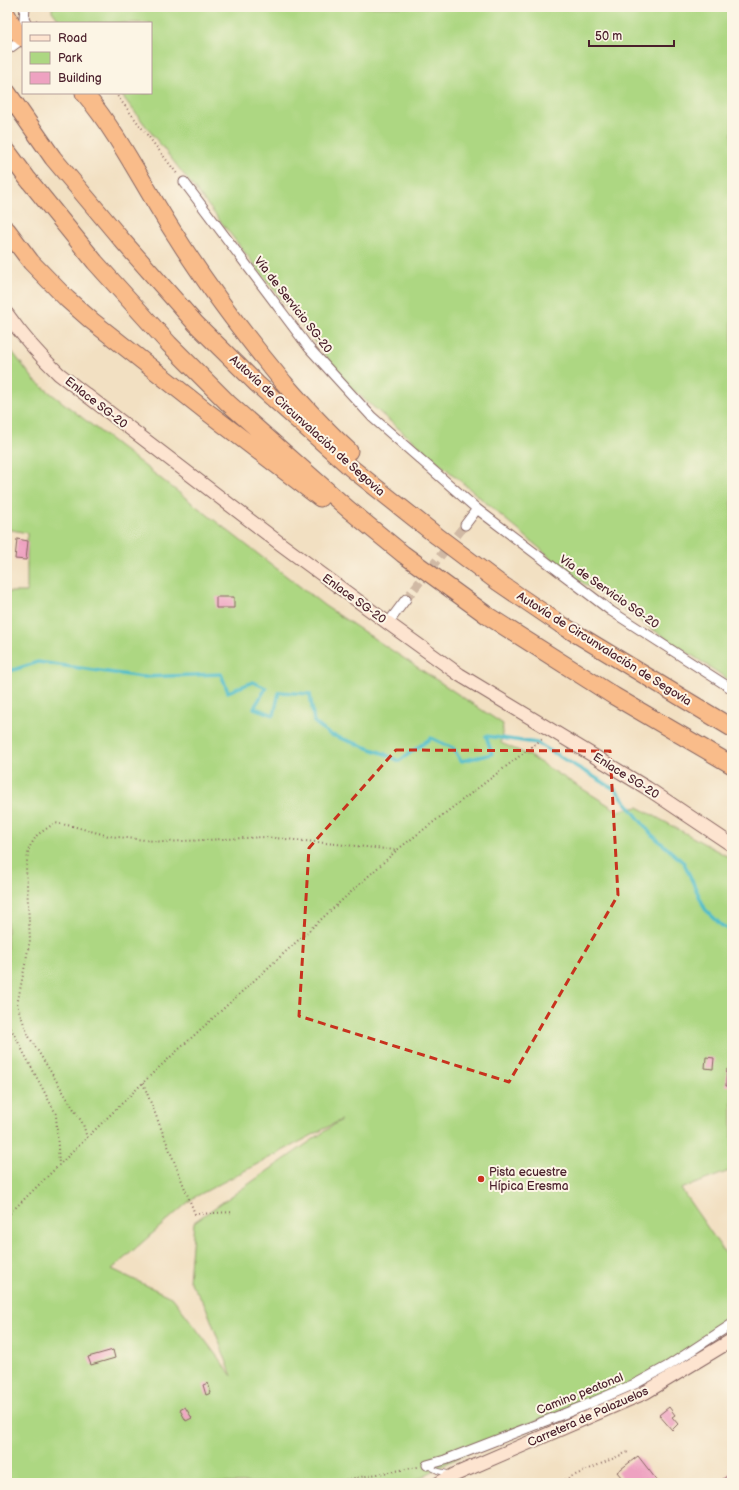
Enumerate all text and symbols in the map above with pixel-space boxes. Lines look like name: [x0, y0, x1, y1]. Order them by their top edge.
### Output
legend: [22, 22, 152, 94]
scale bar: [589, 22, 674, 48]
text: 50 m: [595, 29, 622, 44]
text: Road: [58, 31, 87, 46]
text: Park: [58, 51, 82, 66]
text: Building: [58, 71, 102, 86]
street label: Vía de Servicio SG-20: [251, 254, 335, 356]
street label: Autovía de Circunvalación de Segovia: [226, 352, 388, 500]
street label: Enlace SG-20: [62, 374, 130, 432]
street label: Vía de Servicio SG-20: [556, 552, 662, 632]
street label: Enlace SG-20: [319, 571, 389, 627]
street label: Autovía de Circunvalación de Segovia: [514, 589, 694, 709]
street label: Enlace SG-20: [590, 750, 662, 802]
place label: Pista ecuestre Hípica Eresma: [489, 1165, 569, 1194]
marker: Pista ecuestre Hípica Eresma: [476, 1174, 486, 1184]
street label: Camino peatonal: [534, 1370, 626, 1418]
street label: Carretera de Palazuelos: [525, 1384, 651, 1450]

